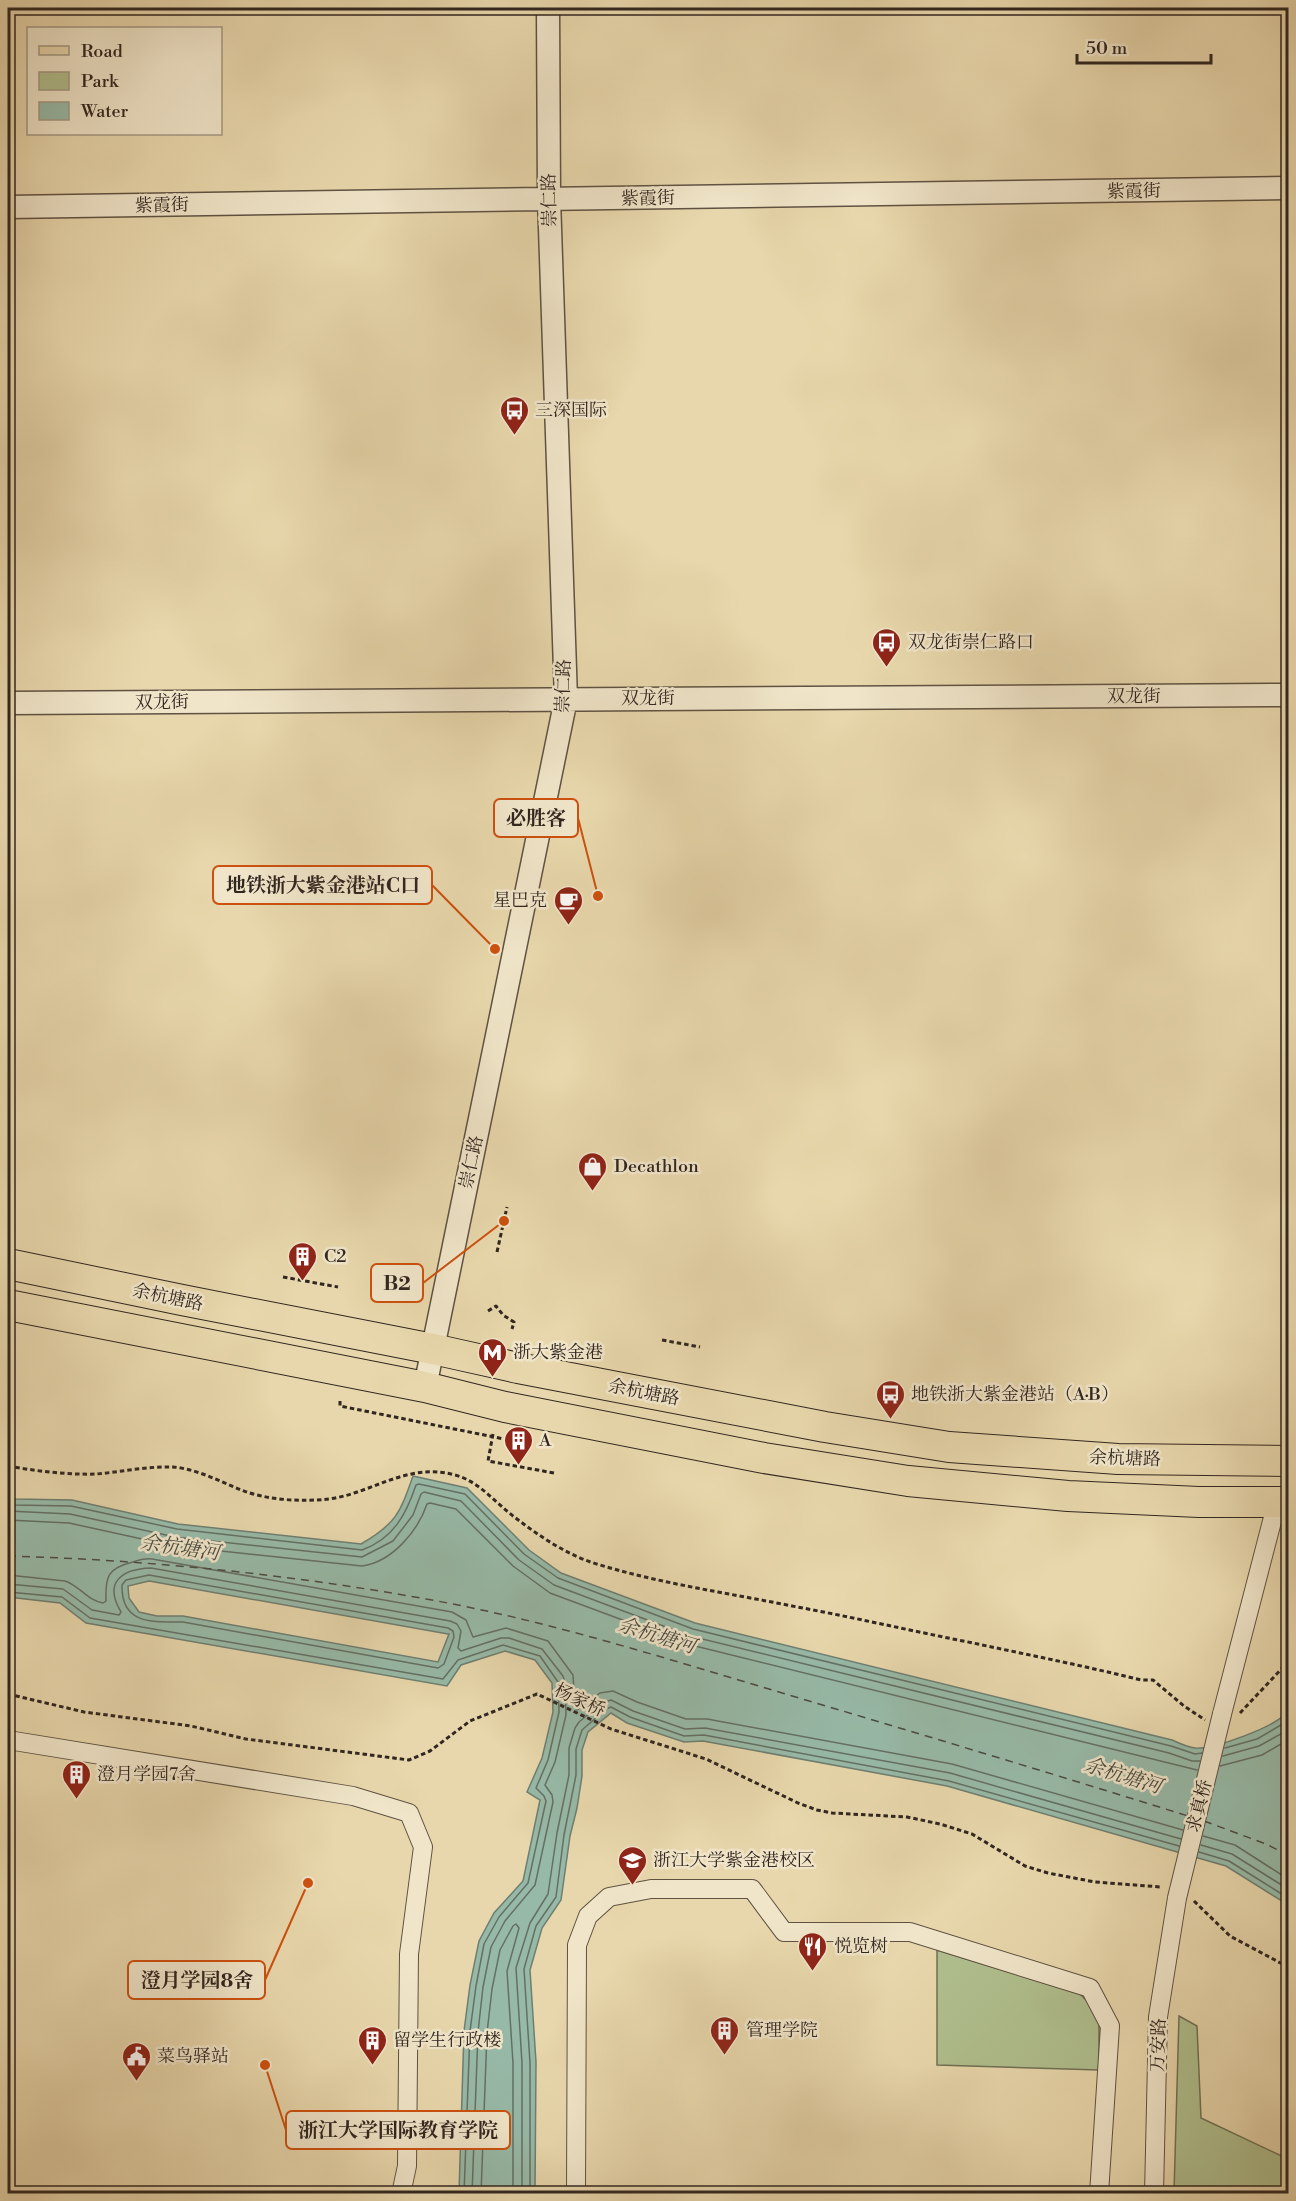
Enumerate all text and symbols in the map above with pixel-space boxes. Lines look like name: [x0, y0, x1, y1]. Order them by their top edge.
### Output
legend: [27, 27, 222, 135]
scale bar: [1077, 27, 1210, 65]
text: 50 m: [1086, 37, 1128, 60]
text: Road: [81, 40, 124, 63]
text: Park: [81, 70, 120, 93]
text: Water: [80, 100, 129, 123]
street label: 崇仁路: [538, 173, 561, 227]
street label: 紫霞街: [1107, 180, 1161, 203]
street label: 紫霞街: [621, 187, 675, 210]
street label: 紫霞街: [135, 194, 189, 217]
bus stop icon: 三深国际: [498, 394, 530, 436]
place label: 三深国际: [535, 399, 607, 422]
bus stop icon: 双龙街崇仁路口: [871, 626, 903, 668]
place label: 双龙街崇仁路口: [908, 631, 1034, 654]
street label: 崇仁路: [551, 659, 576, 713]
street label: 双龙街: [1107, 685, 1161, 708]
street label: 双龙街: [621, 687, 675, 710]
street label: 双龙街: [135, 691, 189, 714]
callout: 必胜客: [494, 799, 578, 837]
text: 必胜客: [506, 807, 566, 832]
callout: 地铁浙大紫金港站C口: [213, 866, 432, 904]
text: 地铁浙大紫金港站C口: [226, 874, 420, 899]
cafe icon: 星巴克: [552, 884, 584, 926]
place label: 星巴克: [493, 889, 547, 912]
street label: 崇仁路: [455, 1133, 488, 1191]
shop icon: Decathlon: [577, 1150, 609, 1192]
place label: Decathlon: [614, 1155, 699, 1178]
building icon: C2: [287, 1240, 319, 1282]
place label: C2: [324, 1245, 347, 1268]
callout: B2: [371, 1264, 423, 1302]
text: B2: [383, 1272, 411, 1297]
street label: 余杭塘路: [130, 1279, 206, 1316]
metro station icon: 浙大紫金港: [476, 1336, 508, 1378]
place label: 浙大紫金港: [513, 1341, 603, 1364]
street label: 余杭塘路: [606, 1374, 681, 1411]
bus stop icon: 地铁浙大紫金港站（A·B）: [874, 1378, 906, 1420]
place label: 地铁浙大紫金港站（A·B）: [911, 1383, 1119, 1406]
building icon: A: [502, 1424, 534, 1466]
place label: A: [538, 1429, 552, 1452]
street label: 余杭塘路: [1089, 1446, 1161, 1471]
water label: 余杭塘河: [138, 1531, 224, 1567]
water label: 余杭塘河: [615, 1613, 701, 1661]
street label: 杨家桥: [550, 1679, 609, 1722]
water label: 余杭塘河: [1081, 1753, 1167, 1801]
building icon: 澄月学园7舍: [60, 1758, 92, 1800]
place label: 澄月学园7舍: [97, 1763, 196, 1786]
street label: 求真桥: [1182, 1777, 1217, 1835]
school or university icon: 浙江大学紫金港校区: [616, 1844, 648, 1886]
place label: 浙江大学紫金港校区: [653, 1849, 815, 1872]
restaurant icon: 悦览树: [797, 1930, 829, 1972]
place label: 悦览树: [834, 1935, 888, 1958]
callout: 澄月学园8舍: [128, 1961, 265, 1999]
text: 澄月学园8舍: [141, 1969, 253, 1994]
building icon: 管理学院: [709, 2014, 741, 2056]
street label: 万安路: [1146, 2018, 1171, 2072]
place label: 管理学院: [746, 2019, 818, 2042]
building icon: 留学生行政楼: [356, 2024, 388, 2066]
place label: 留学生行政楼: [393, 2029, 501, 2052]
public building icon: 菜鸟驿站: [120, 2040, 152, 2082]
place label: 菜鸟驿站: [157, 2045, 229, 2068]
callout: 浙江大学国际教育学院: [286, 2111, 510, 2149]
text: 浙江大学国际教育学院: [298, 2119, 498, 2144]

